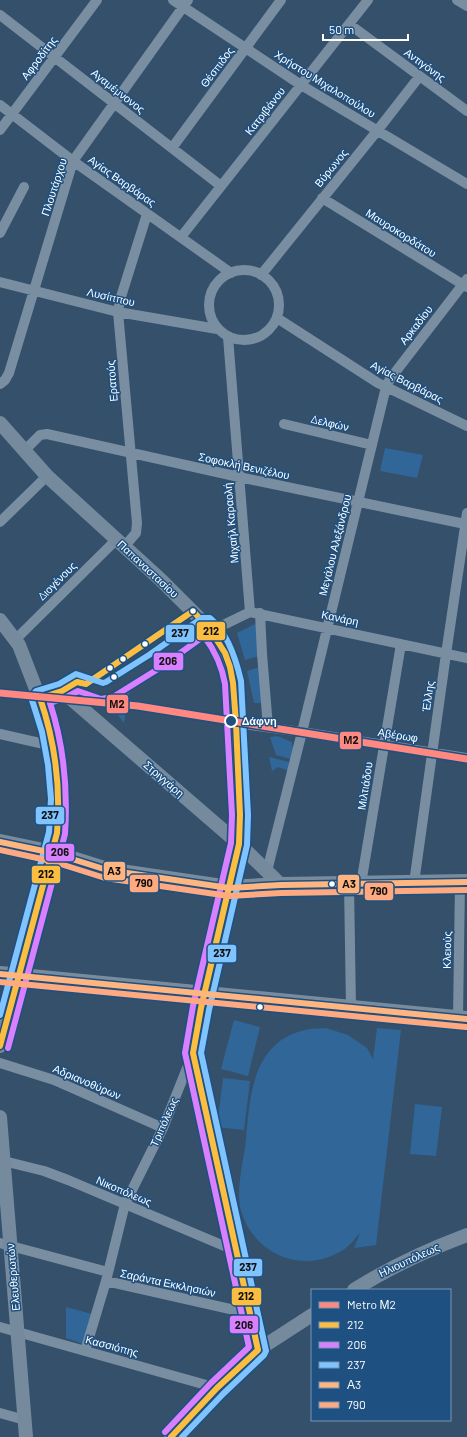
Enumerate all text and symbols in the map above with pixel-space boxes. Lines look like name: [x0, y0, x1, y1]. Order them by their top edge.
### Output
scale bar: [323, 16, 408, 42]
text: 50 m: [329, 22, 354, 36]
street label: Αφροδίτης: [18, 33, 59, 82]
street label: Θέσπιδος: [197, 44, 236, 90]
street label: Αντιγόνης: [402, 45, 449, 84]
street label: Χρήστου Μιχαλοπούλου: [272, 47, 378, 120]
street label: Αγαμέμνονος: [89, 66, 148, 116]
street label: Κατριβάνου: [242, 84, 287, 137]
street label: Βύρωνος: [311, 146, 350, 189]
street label: Αγίας Βαρβάρας: [86, 152, 159, 209]
street label: Πλουτάρχου: [38, 156, 69, 217]
street label: Μαυροκορδάτου: [364, 206, 439, 259]
street label: Λυσίππου: [86, 285, 136, 308]
street label: Αρκαδίου: [396, 303, 435, 347]
street label: Αγίας Βαρβάρας: [369, 358, 446, 405]
street label: Ερατούς: [103, 360, 120, 402]
street label: Δελφών: [310, 412, 351, 433]
street label: Σοφοκλή Βενιζέλου: [197, 449, 291, 482]
street label: Μιχαήλ Καραολή: [220, 482, 241, 564]
street label: Μεγάλου Αλεξάνδρου: [316, 493, 353, 597]
street label: Παπαναστασίου: [115, 537, 181, 600]
street label: Διογένους: [35, 559, 79, 603]
unlabelled marker: [188, 606, 198, 616]
street label: Κανάρη: [320, 607, 360, 628]
line badge: 212: [196, 621, 226, 641]
line badge: 237: [165, 624, 195, 643]
text: 212: [203, 624, 219, 637]
text: 237: [171, 626, 189, 639]
unlabelled marker: [140, 639, 150, 649]
line badge: 206: [153, 652, 184, 671]
unlabelled marker: [118, 654, 128, 664]
text: 206: [159, 654, 177, 667]
unlabelled marker: [105, 663, 115, 673]
unlabelled marker: [109, 672, 119, 682]
street label: Έλλης: [419, 680, 436, 713]
line badge: Μ2: [106, 694, 129, 714]
text: Μ2: [109, 697, 125, 710]
marker: Δάφνη: [224, 714, 238, 728]
place label: Δάφνη: [242, 714, 277, 727]
street label: Αβέρωφ: [377, 725, 419, 744]
line badge: Μ2: [339, 731, 362, 750]
text: Μ2: [343, 733, 359, 746]
street label: Στριγγάρη: [142, 758, 187, 800]
street label: Μιλτιάδου: [354, 761, 375, 811]
line badge: 237: [35, 806, 65, 825]
text: 237: [41, 808, 59, 821]
line badge: 206: [45, 843, 75, 862]
text: 206: [51, 845, 69, 858]
line badge: Α3: [103, 861, 126, 881]
text: Α3: [107, 864, 121, 877]
line badge: 212: [31, 865, 61, 884]
text: 212: [38, 867, 54, 880]
line badge: 790: [129, 874, 159, 893]
line badge: Α3: [337, 874, 360, 894]
text: 790: [135, 876, 153, 889]
text: Α3: [342, 877, 356, 890]
unlabelled marker: [327, 879, 337, 889]
line badge: 790: [364, 882, 394, 901]
text: 790: [370, 884, 388, 897]
street label: Κλειούς: [440, 931, 453, 969]
line badge: 237: [207, 944, 237, 963]
text: 237: [213, 946, 231, 959]
unlabelled marker: [255, 1002, 265, 1012]
street label: Αδριανοθύρων: [51, 1061, 124, 1102]
street label: Τριπόλεως: [147, 1095, 180, 1149]
street label: Νικοπόλεως: [94, 1173, 154, 1208]
street label: Ηλιουπόλεως: [376, 1240, 441, 1279]
street label: Ελευθερωτών: [3, 1242, 22, 1311]
line badge: 237: [233, 1258, 263, 1277]
text: 237: [239, 1260, 257, 1273]
street label: Σαράντα Εκκλησιών: [119, 1266, 218, 1299]
line badge: 212: [231, 1287, 262, 1306]
text: 212: [238, 1289, 254, 1302]
legend: [311, 1289, 451, 1421]
text: Metro Μ2: [347, 1297, 396, 1311]
line badge: 206: [229, 1315, 259, 1334]
text: 212: [347, 1317, 364, 1331]
text: 206: [235, 1318, 253, 1331]
street label: Κασσιόπης: [84, 1332, 140, 1359]
text: 206: [347, 1337, 366, 1351]
text: 237: [347, 1357, 366, 1371]
text: Α3: [347, 1377, 361, 1391]
text: 790: [347, 1397, 366, 1411]

